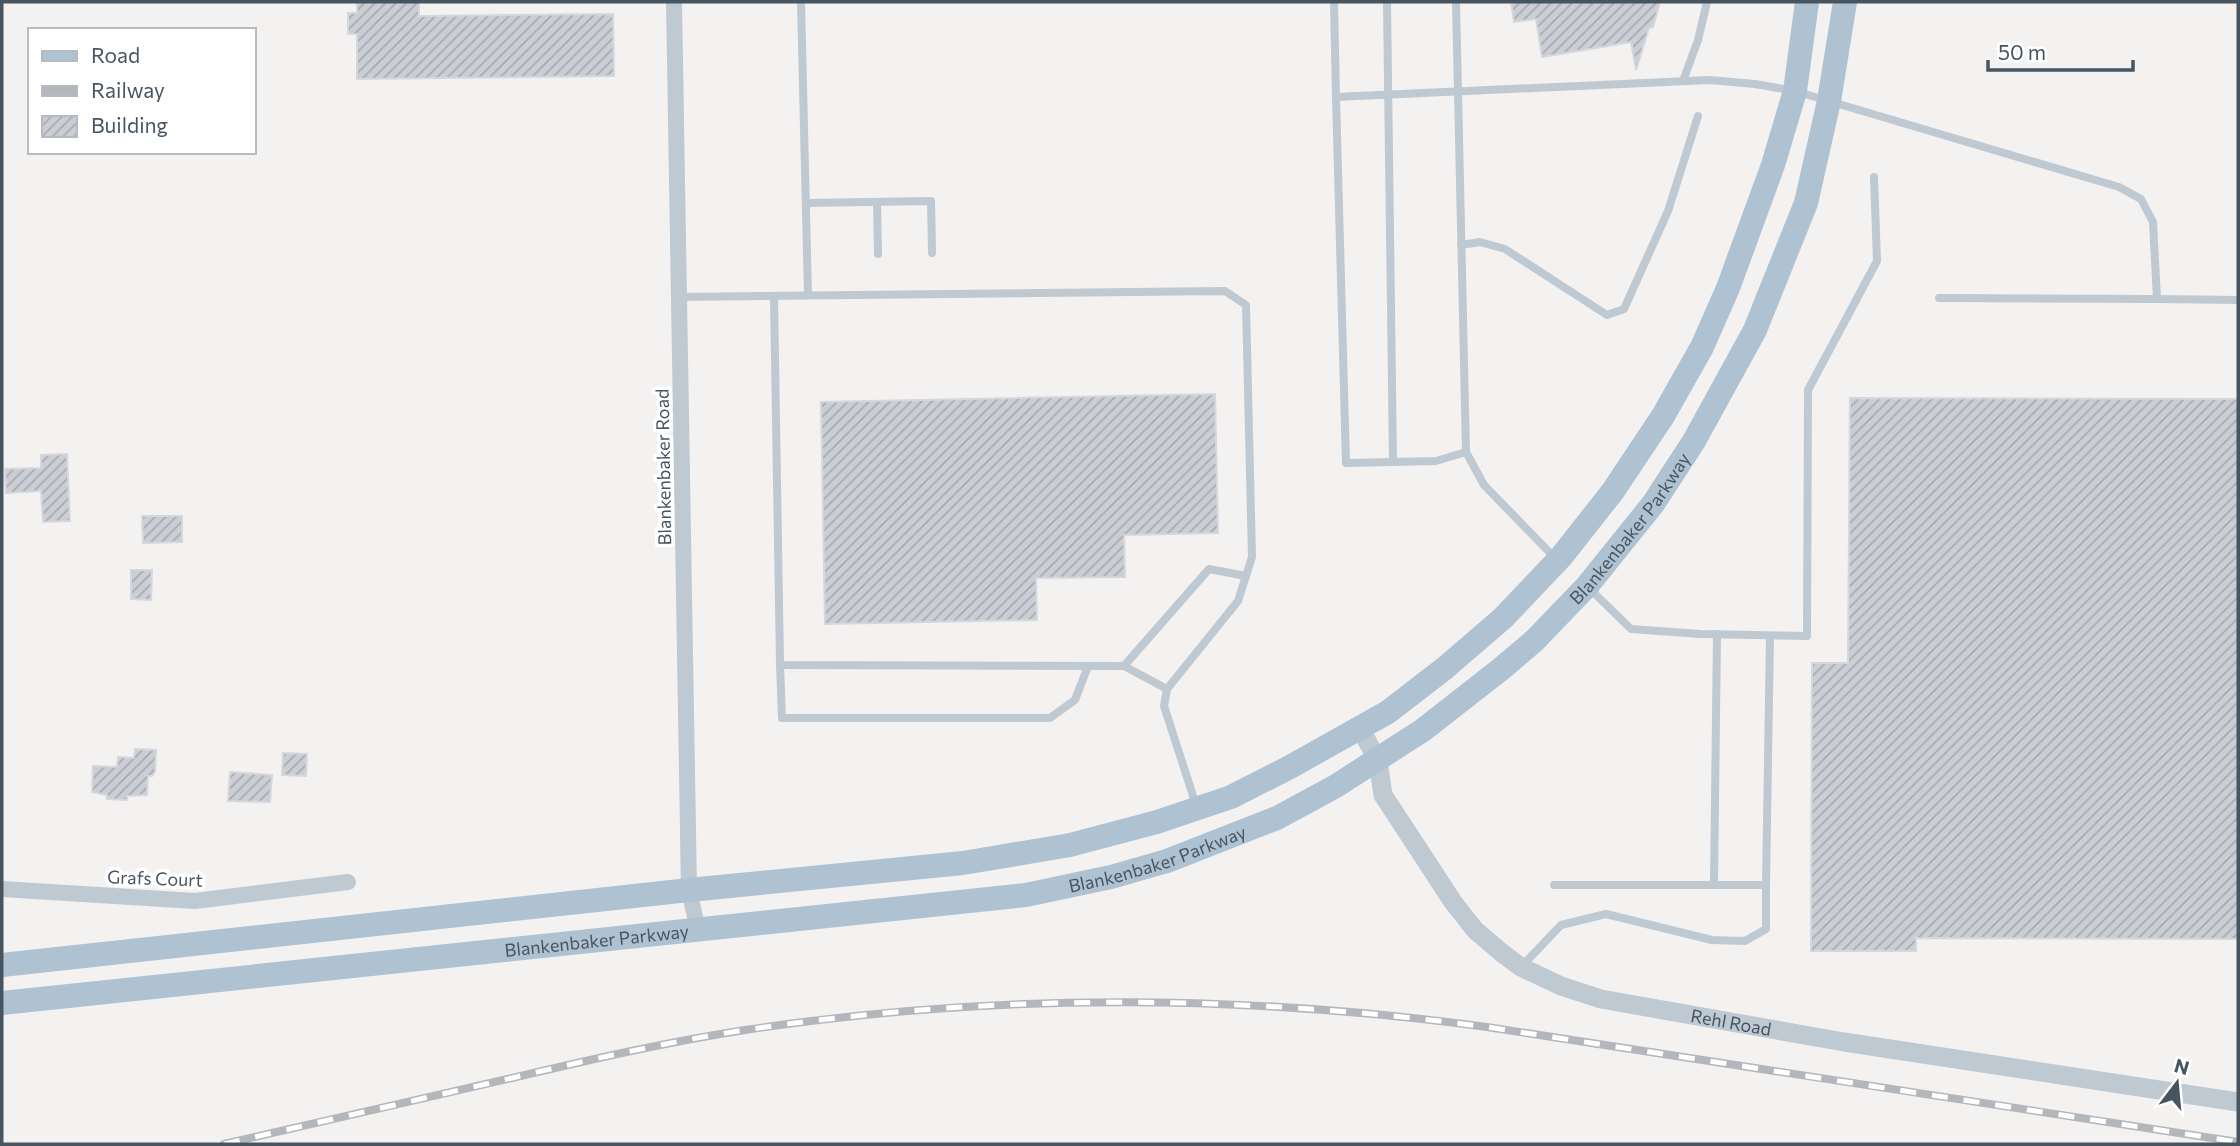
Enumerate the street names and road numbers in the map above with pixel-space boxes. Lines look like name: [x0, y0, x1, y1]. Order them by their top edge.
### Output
street label: Blankenbaker Road: [651, 388, 675, 546]
street label: Blankenbaker Parkway: [1565, 448, 1694, 609]
street label: Blankenbaker Parkway: [1066, 820, 1249, 897]
street label: Grafs Court: [107, 865, 203, 891]
street label: Blankenbaker Parkway: [503, 920, 690, 961]
street label: Rehl Road: [1689, 1004, 1773, 1040]

